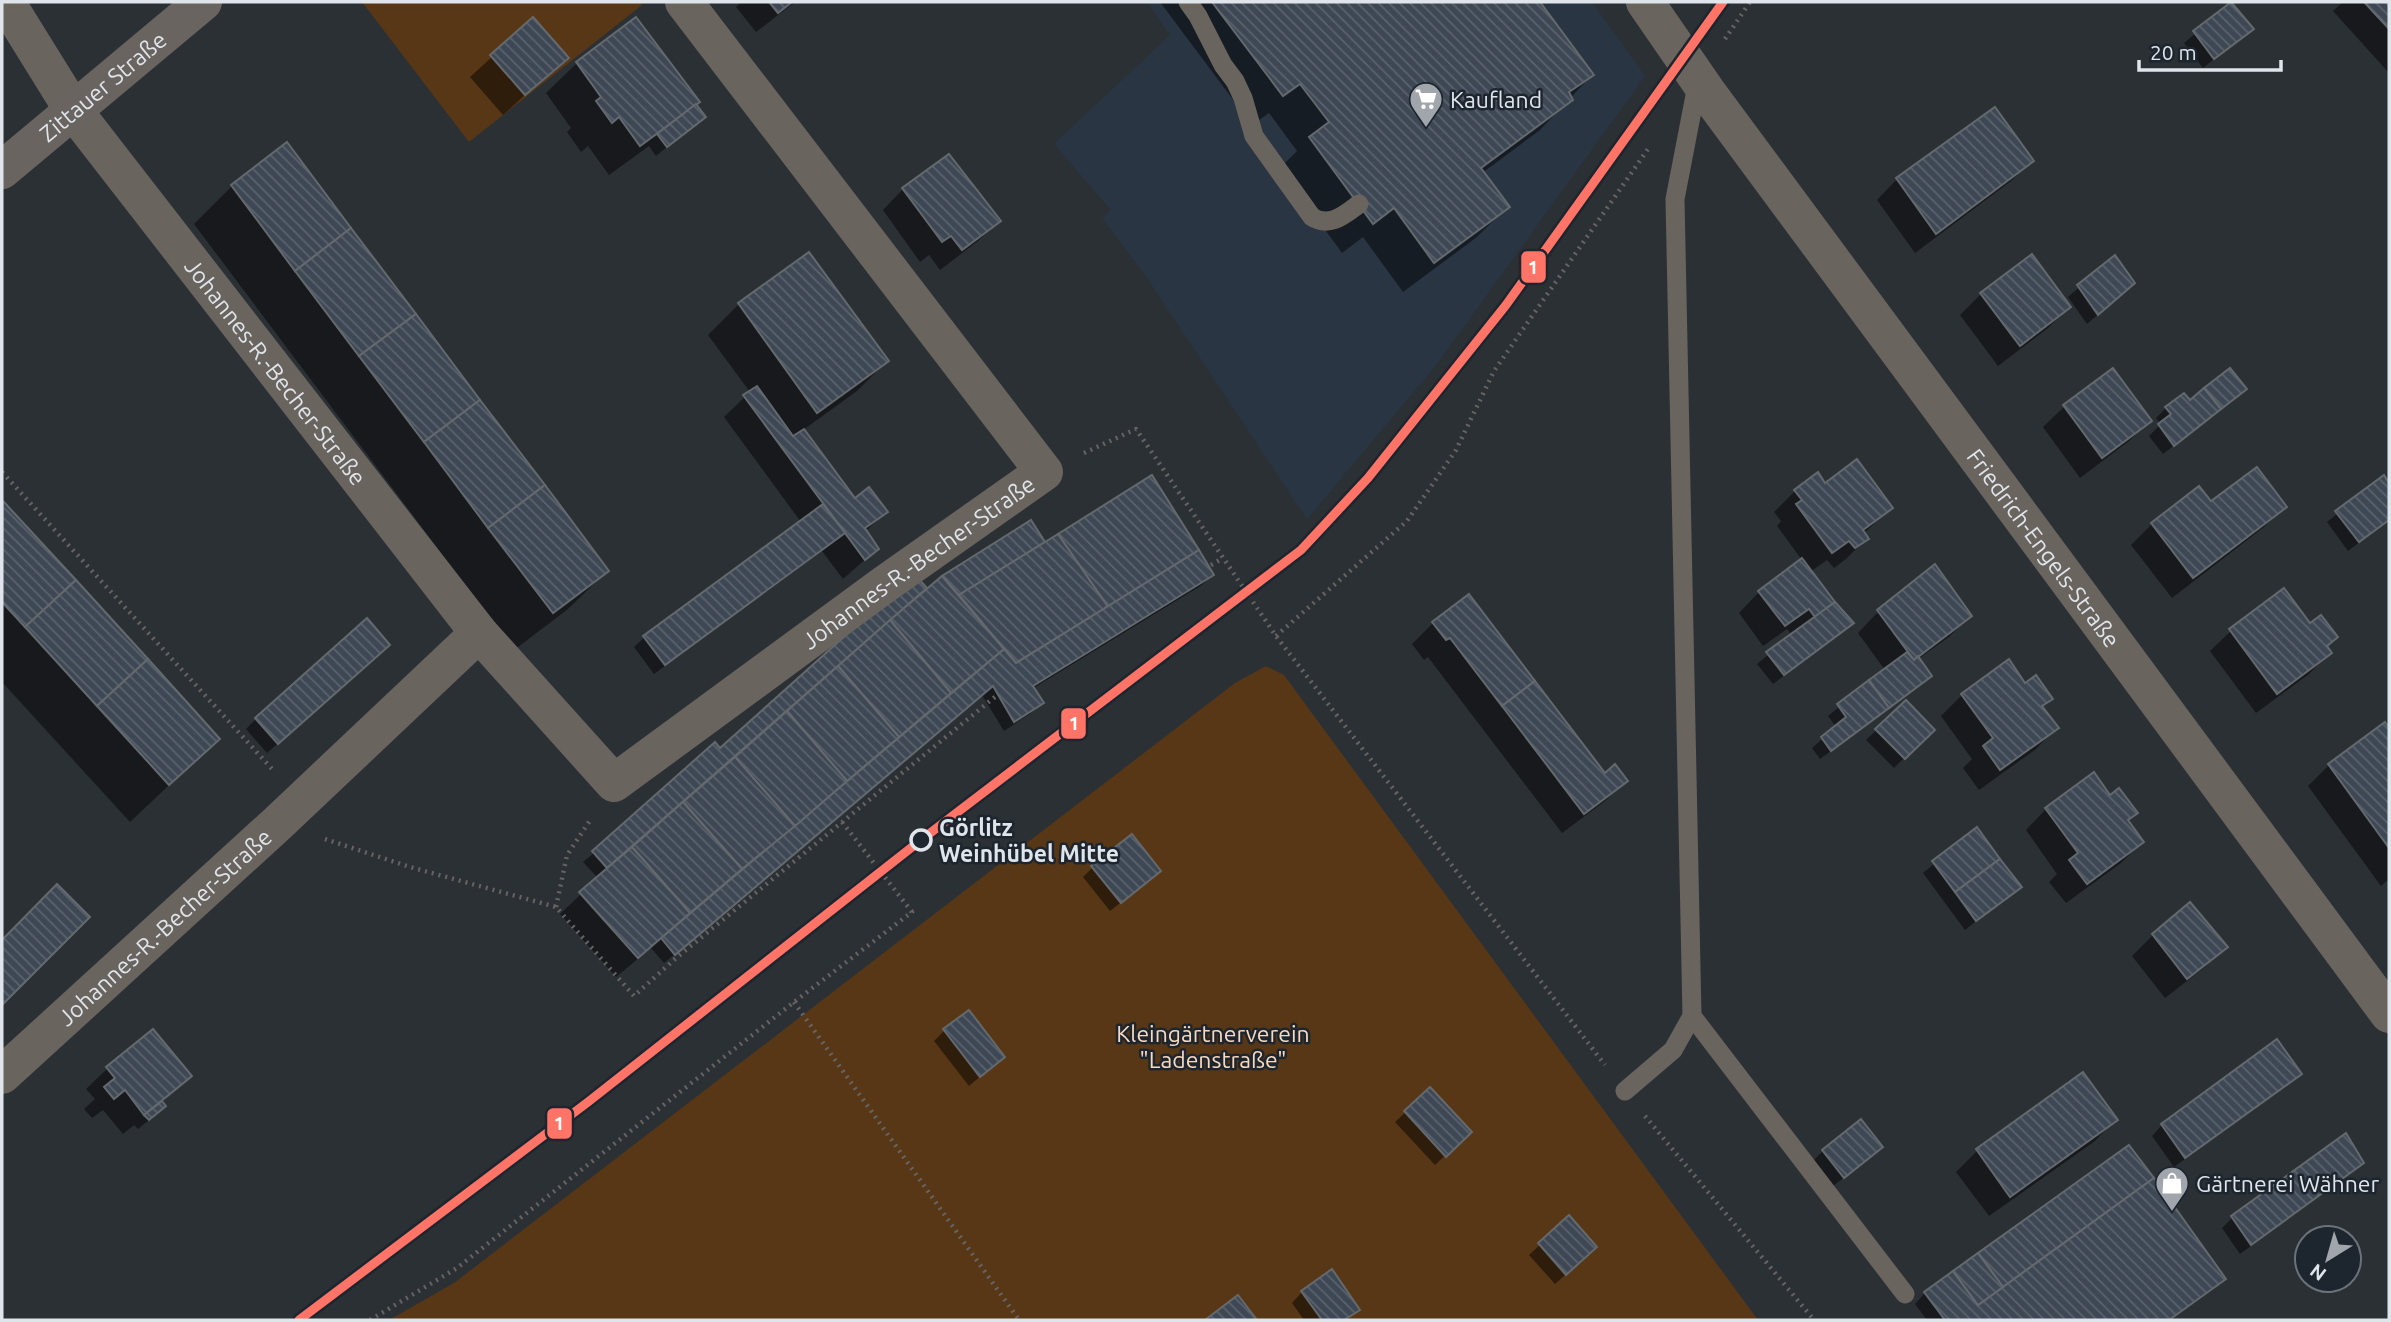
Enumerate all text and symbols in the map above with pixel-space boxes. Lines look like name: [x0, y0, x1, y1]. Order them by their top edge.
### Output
street label: Zittauer Straße: [34, 26, 171, 146]
scale bar: [2139, 28, 2281, 72]
text: 20 m: [2150, 40, 2197, 64]
supermarket icon: Kaufland: [1407, 80, 1445, 129]
place label: Kaufland: [1450, 87, 1542, 112]
line badge: 1: [1520, 250, 1547, 284]
street label: Johannes-R.-Becher-Straße: [180, 253, 371, 489]
text: 1: [1528, 256, 1538, 278]
street label: Friedrich-Engels-Straße: [1963, 444, 2125, 651]
street label: Johannes-R.-Becher-Straße: [797, 470, 1039, 653]
line badge: 1: [1060, 707, 1087, 740]
text: 1: [1069, 712, 1079, 734]
place label: Görlitz Weinhübel Mitte: [939, 815, 1119, 866]
street label: Johannes-R.-Becher-Straße: [53, 823, 276, 1030]
marker: Görlitz Weinhübel Mitte: [910, 829, 932, 851]
park label: Kleingärtnerverein "Ladenstraße": [1116, 1021, 1310, 1072]
line badge: 1: [546, 1107, 573, 1140]
text: 1: [554, 1112, 564, 1134]
shop icon: Gärtnerei Wähner: [2153, 1164, 2191, 1213]
place label: Gärtnerei Wähner: [2196, 1171, 2380, 1196]
north arrow: [2293, 1224, 2363, 1294]
text: N: [2305, 1260, 2330, 1286]

